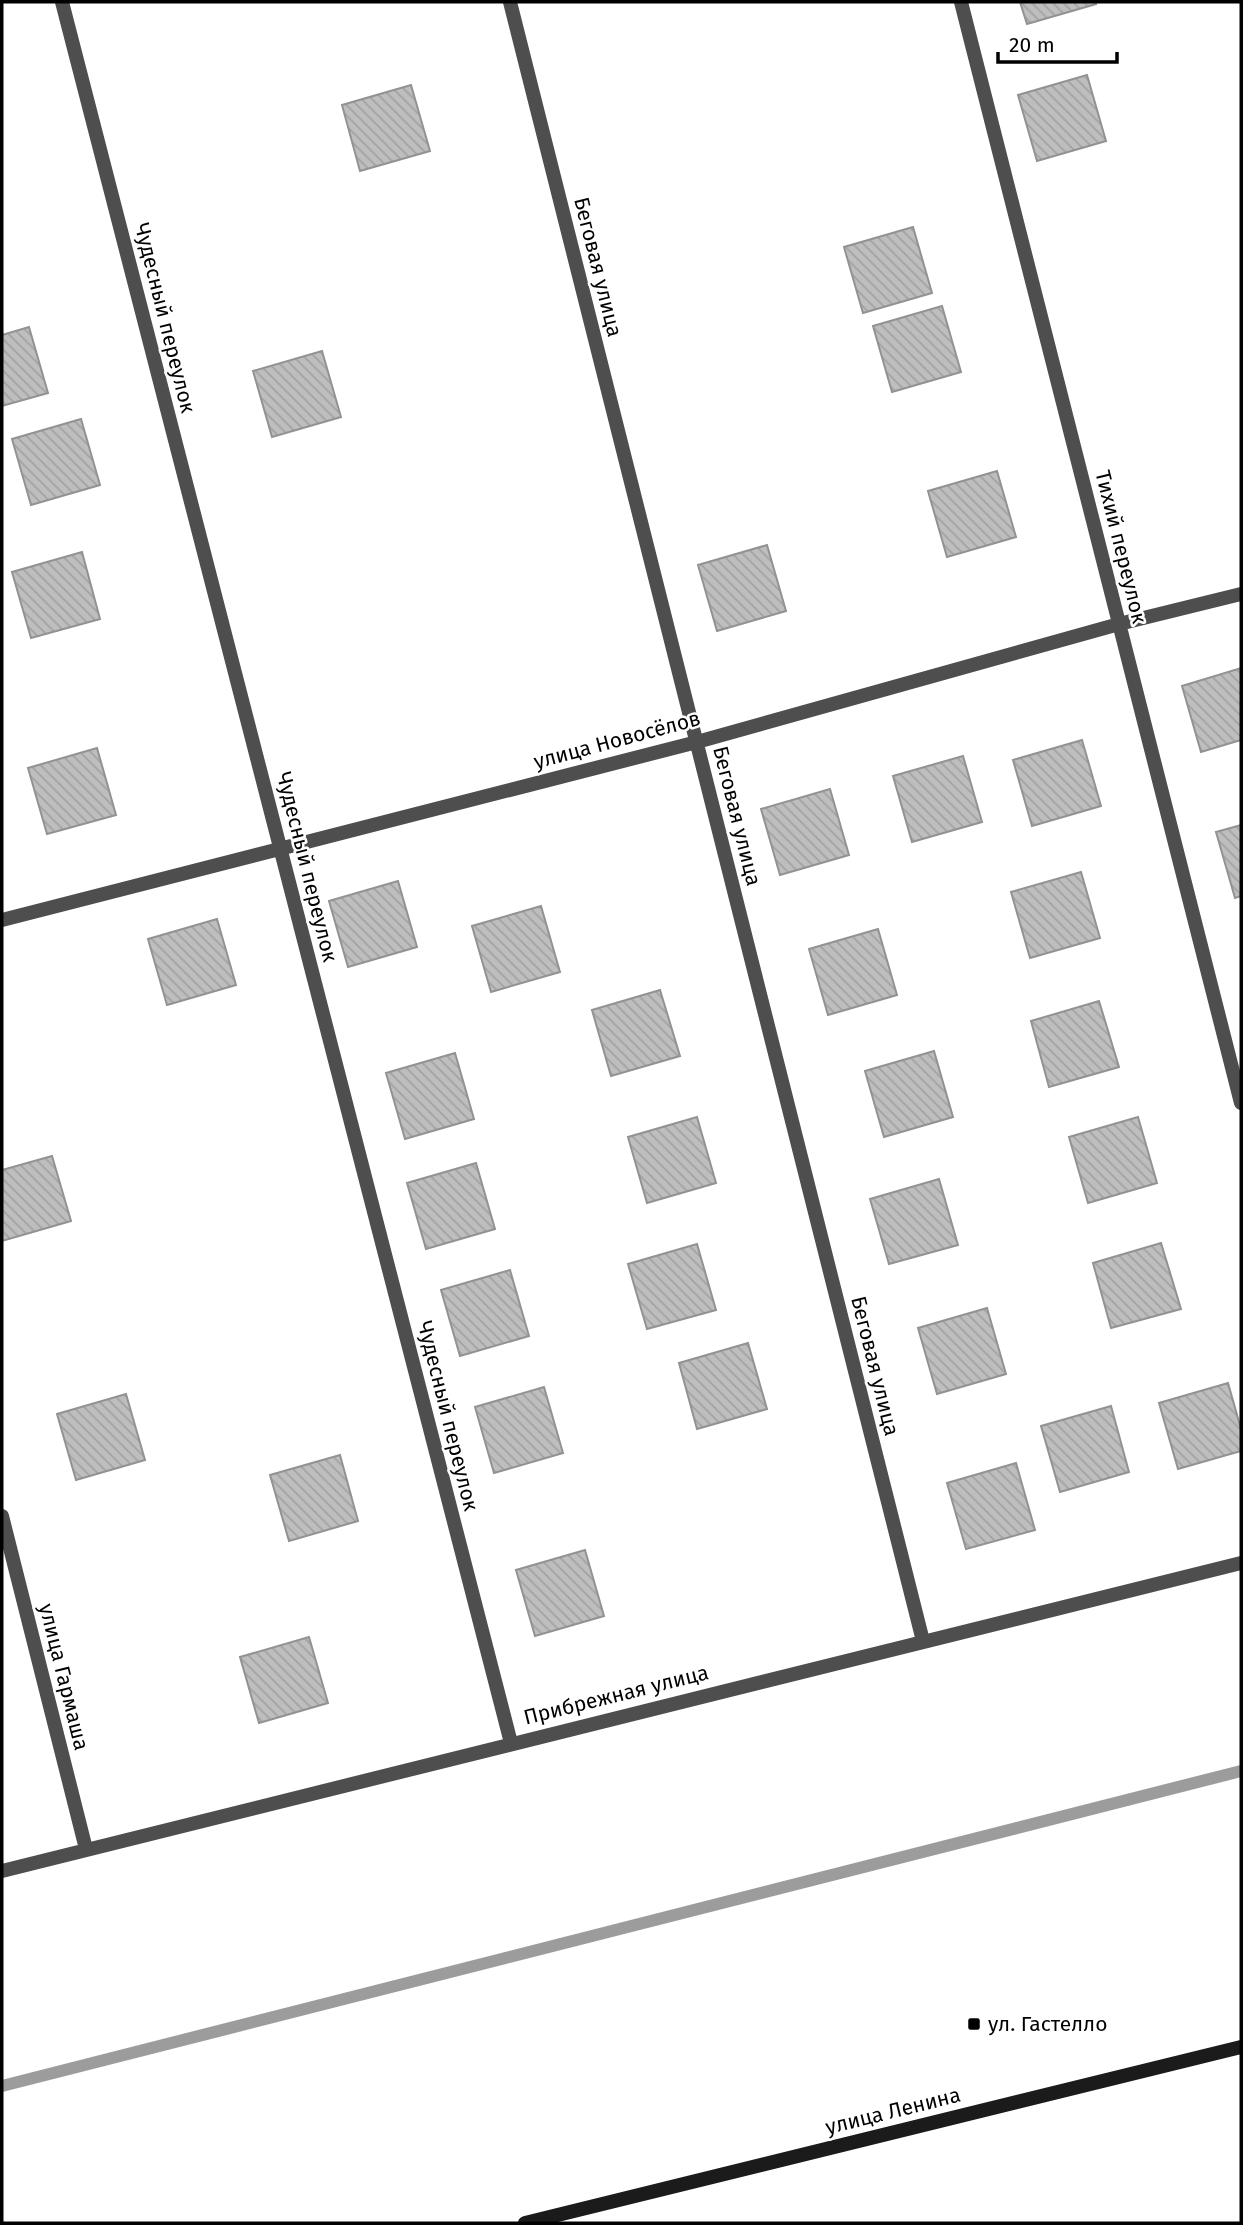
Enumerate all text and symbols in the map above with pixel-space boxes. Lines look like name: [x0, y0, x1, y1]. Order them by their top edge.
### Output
scale bar: [998, 21, 1117, 65]
text: 20 m: [1009, 32, 1055, 58]
street label: Беговая улица: [568, 194, 628, 340]
street label: Чудесный переулок: [129, 220, 201, 416]
street label: Тихий переулок: [1089, 468, 1153, 626]
street label: улица Новосёлов: [531, 705, 703, 775]
street label: Беговая улица: [707, 743, 767, 889]
street label: Чудесный переулок: [271, 769, 343, 965]
street label: Беговая улица: [845, 1293, 905, 1439]
street label: Чудесный переулок: [412, 1318, 484, 1514]
street label: улица Гармаша: [33, 1601, 95, 1753]
street label: Прибрежная улица: [521, 1659, 711, 1731]
place label: ул. Гастелло: [988, 2011, 1107, 2037]
marker: ул. Гастелло: [966, 2016, 982, 2032]
street label: улица Ленина: [823, 2082, 963, 2140]

